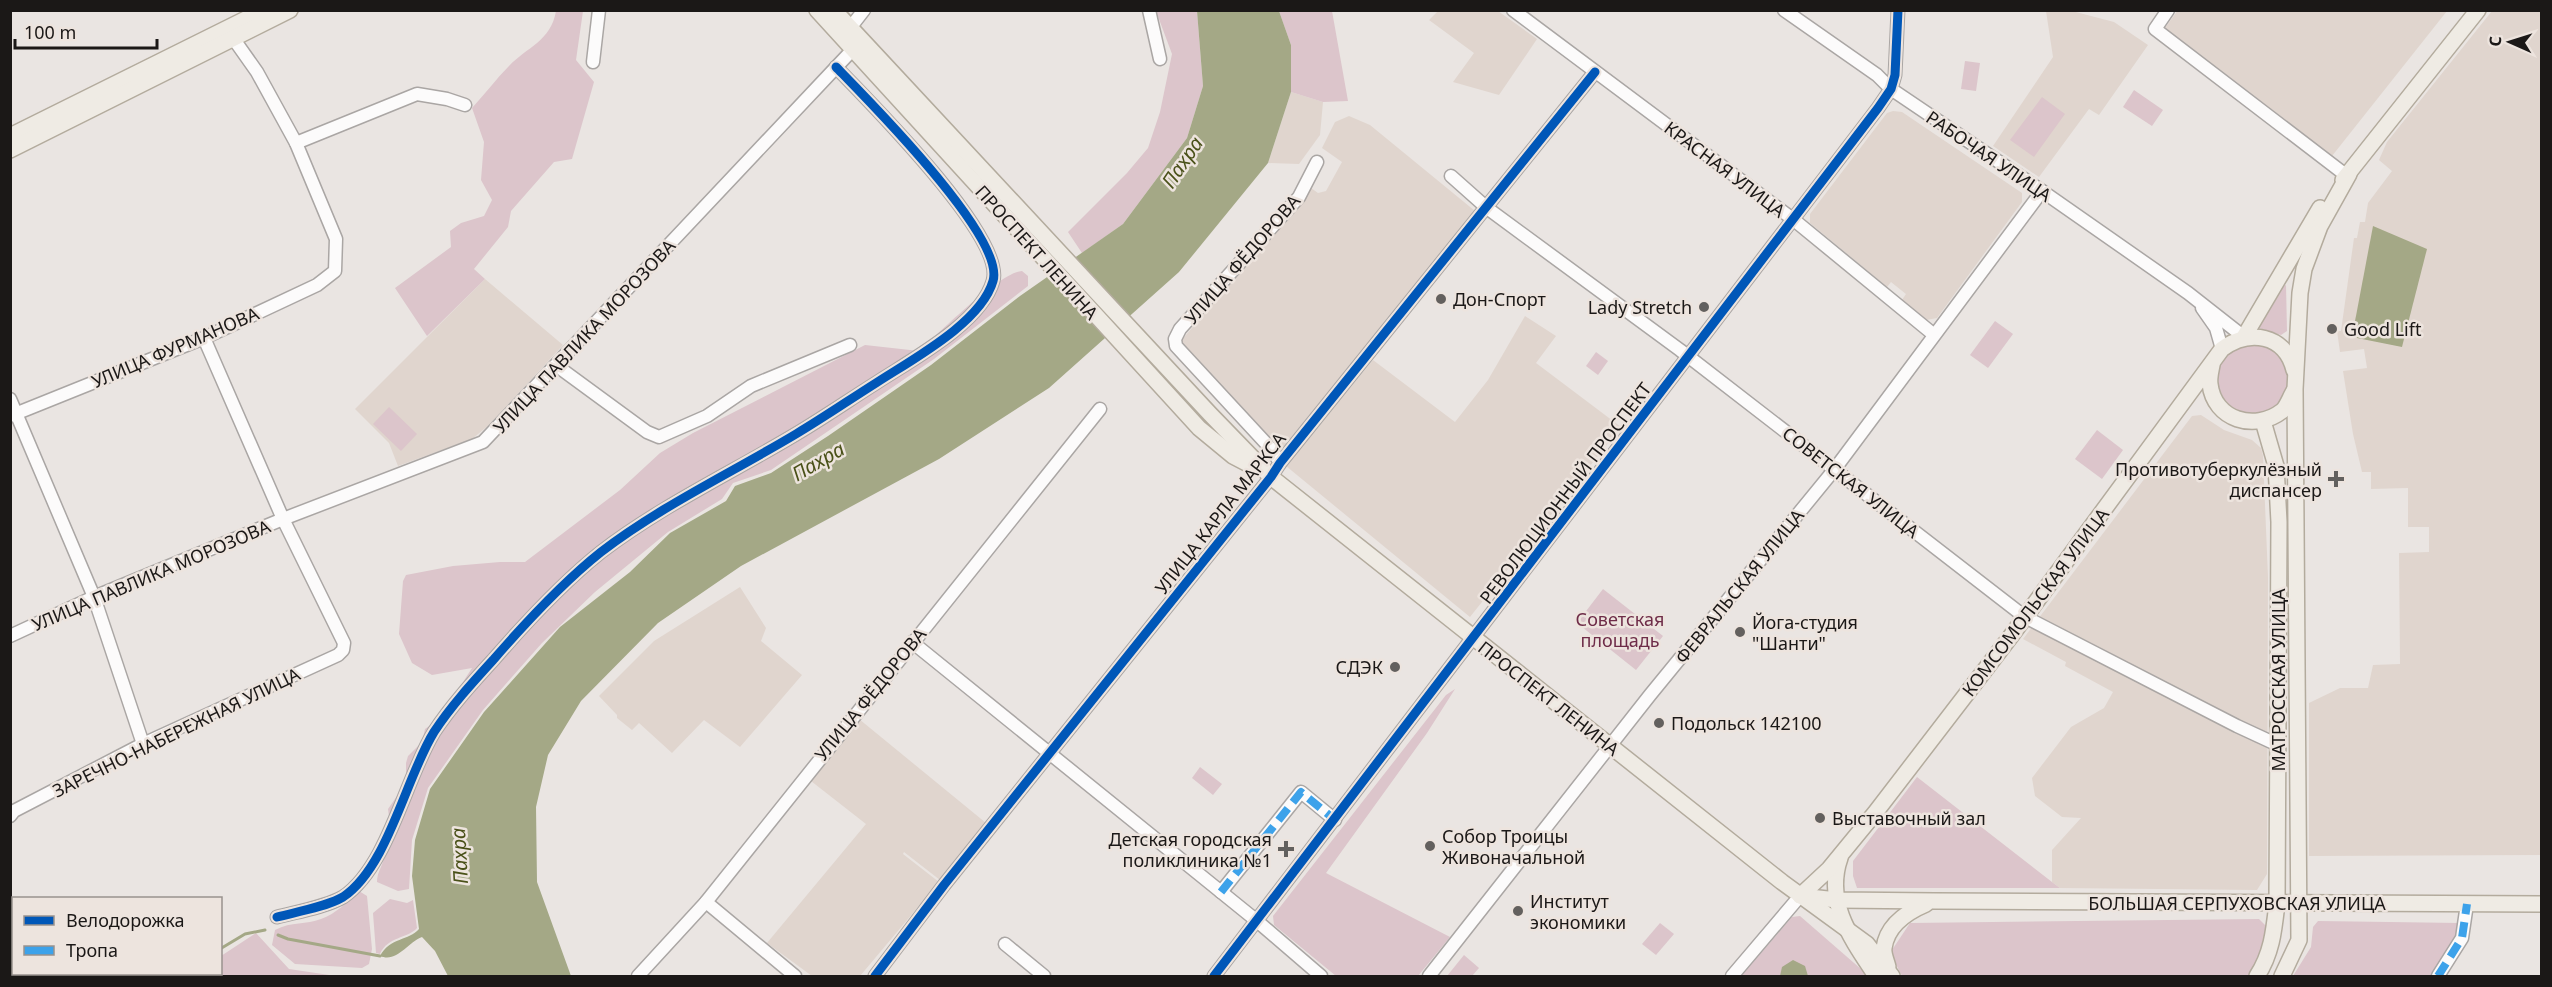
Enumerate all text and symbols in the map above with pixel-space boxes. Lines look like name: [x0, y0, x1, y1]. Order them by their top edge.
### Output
scale bar: [15, 12, 158, 50]
north arrow: [2480, 12, 2540, 72]
text: 100 m: [24, 20, 76, 44]
text: С: [2484, 35, 2506, 47]
street label: РАБОЧАЯ УЛИЦА: [1922, 105, 2057, 207]
street label: КРАСНАЯ УЛИЦА: [1660, 116, 1791, 223]
water label: Пахра: [1155, 131, 1209, 193]
street label: ПРОСПЕКТ ЛЕНИНА: [970, 180, 1104, 325]
street label: УЛИЦА ФЁДОРОВА: [1179, 189, 1305, 329]
street label: УЛИЦА ПАВЛИКА МОРОЗОВА: [488, 234, 681, 438]
place label: Дон-Спорт: [1453, 287, 1547, 311]
marker: Дон-Спорт: [1434, 292, 1448, 306]
place label: Lady Stretch: [1588, 295, 1692, 319]
marker: Lady Stretch: [1697, 300, 1711, 314]
street label: УЛИЦА ФУРМАНОВА: [88, 301, 263, 393]
place label: Good Lift: [2344, 317, 2422, 341]
marker: Good Lift: [2325, 322, 2339, 336]
street label: РЕВОЛЮЦИОННЫЙ ПРОСПЕКТ: [1474, 377, 1656, 609]
street label: СОВЕТСКАЯ УЛИЦА: [1778, 421, 1925, 543]
street label: УЛИЦА КАРЛА МАРКСА: [1149, 427, 1291, 599]
water label: Пахра: [787, 435, 849, 487]
place label: Противотуберкулёзный диспансер: [2115, 457, 2322, 502]
marker: Противотуберкулёзный диспансер: [2327, 470, 2345, 488]
street label: ФЕВРАЛЬСКАЯ УЛИЦА: [1669, 503, 1809, 668]
street label: КОМСОМОЛЬСКАЯ УЛИЦА: [1956, 503, 2114, 701]
street label: УЛИЦА ПАВЛИКА МОРОЗОВА: [28, 514, 274, 636]
street label: МАТРОССКАЯ УЛИЦА: [2266, 588, 2290, 772]
park label: Советская площадь: [1576, 607, 1664, 652]
place label: Йога-студия "Шанти": [1752, 610, 1858, 655]
street label: УЛИЦА ФЁДОРОВА: [809, 622, 931, 765]
marker: Йога-студия "Шанти": [1733, 625, 1747, 639]
street label: ПРОСПЕКТ ЛЕНИНА: [1474, 635, 1625, 761]
place label: СДЭК: [1335, 655, 1384, 679]
marker: СДЭК: [1388, 660, 1402, 674]
street label: ЗАРЕЧНО-НАБЕРЕЖНАЯ УЛИЦА: [48, 661, 304, 802]
place label: Подольск 142100: [1671, 711, 1822, 735]
marker: Подольск 142100: [1652, 716, 1666, 730]
place label: Выставочный зал: [1832, 806, 1986, 830]
marker: Выставочный зал: [1813, 811, 1827, 825]
place label: Собор Троицы Живоначальной: [1442, 824, 1585, 869]
water label: Пахра: [444, 827, 474, 885]
place label: Детская городская поликлиника №1: [1109, 827, 1272, 872]
marker: Собор Троицы Живоначальной: [1423, 839, 1437, 853]
marker: Детская городская поликлиника №1: [1277, 840, 1295, 858]
place label: Институт экономики: [1530, 889, 1626, 934]
street label: БОЛЬШАЯ СЕРПУХОВСКАЯ УЛИЦА: [2088, 891, 2386, 915]
legend: [12, 897, 222, 975]
marker: Институт экономики: [1511, 904, 1525, 918]
text: Велодорожка: [66, 908, 184, 932]
text: Тропа: [66, 938, 118, 962]

